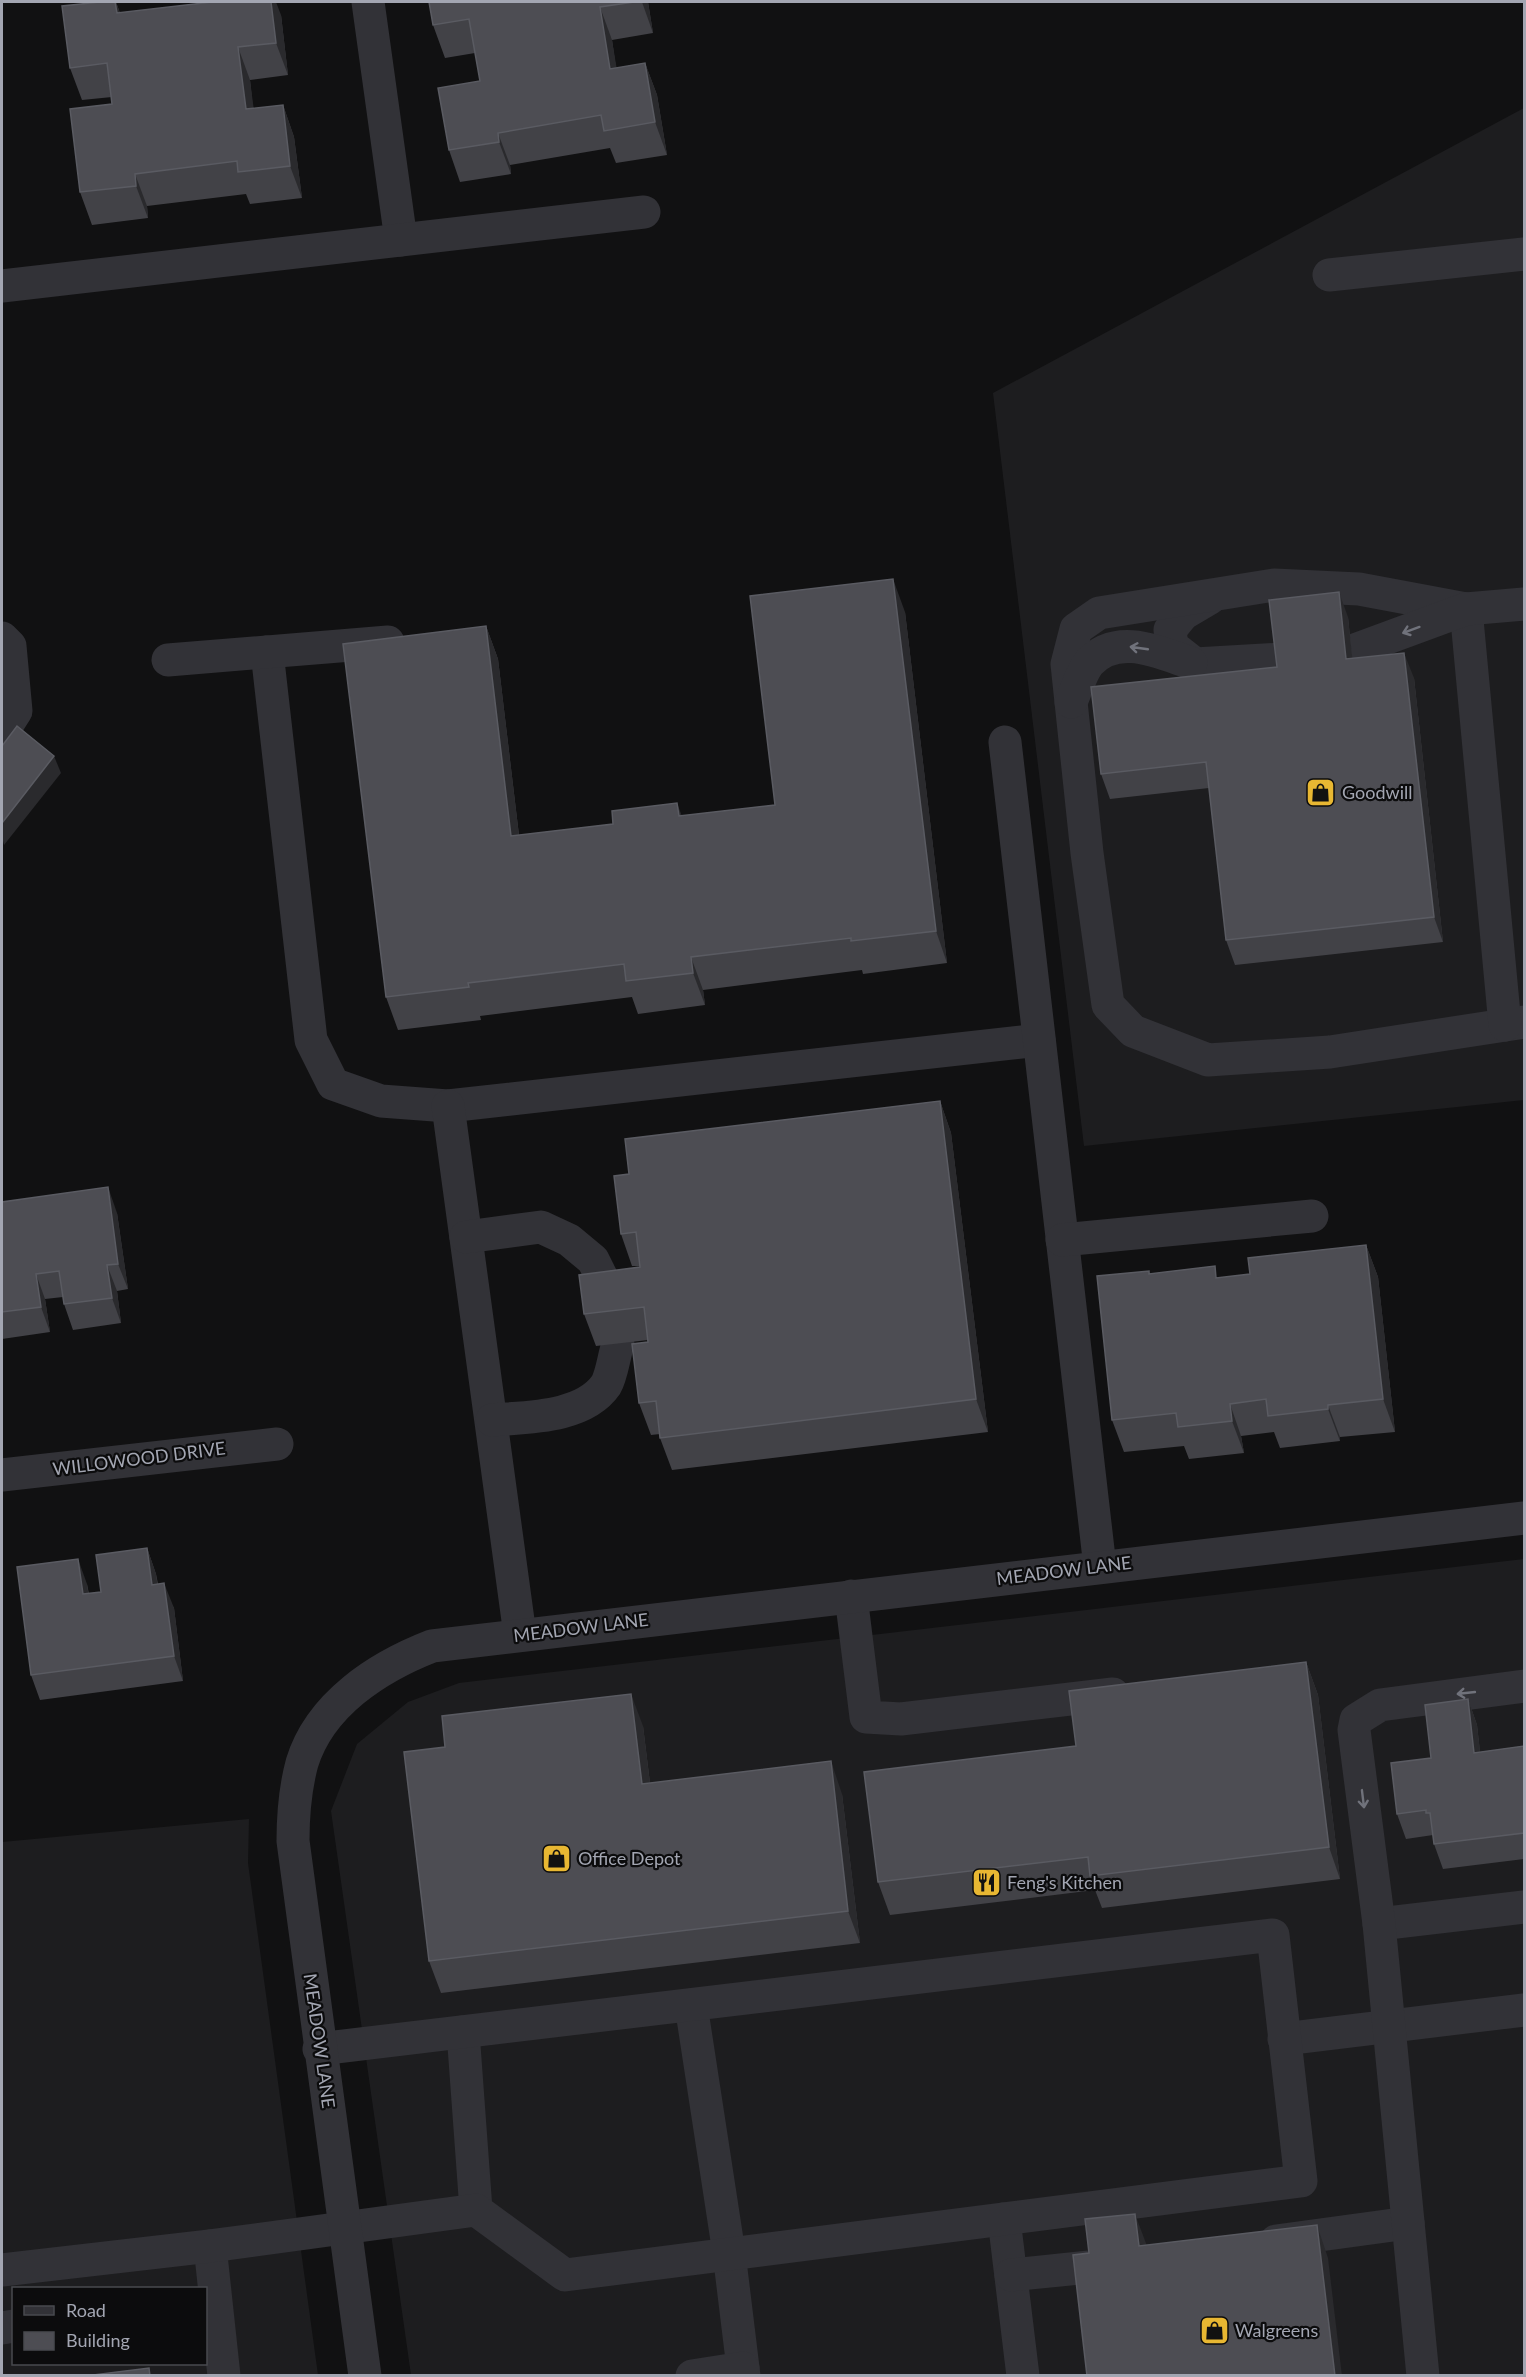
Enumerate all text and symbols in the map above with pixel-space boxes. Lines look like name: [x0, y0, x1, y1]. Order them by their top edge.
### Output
one-way arrow: [1402, 625, 1421, 636]
one-way arrow: [1130, 643, 1149, 654]
shop icon: Goodwill: [1305, 777, 1337, 809]
place label: Goodwill: [1342, 781, 1413, 803]
street label: WILLOWOOD DRIVE: [51, 1436, 227, 1480]
street label: MEADOW LANE: [995, 1551, 1133, 1589]
street label: MEADOW LANE: [512, 1608, 650, 1646]
one-way arrow: [1457, 1688, 1477, 1699]
one-way arrow: [1358, 1788, 1369, 1808]
shop icon: Office Depot: [541, 1843, 573, 1875]
place label: Office Depot: [578, 1847, 681, 1869]
restaurant icon: Feng's Kitchen: [970, 1867, 1002, 1899]
place label: Feng's Kitchen: [1007, 1871, 1122, 1893]
street label: MEADOW LANE: [300, 1972, 340, 2110]
legend: [12, 2287, 207, 2365]
text: Road: [66, 2299, 106, 2321]
shop icon: Walgreens: [1198, 2315, 1230, 2347]
place label: Walgreens: [1235, 2319, 1318, 2341]
text: Building: [66, 2329, 130, 2351]

